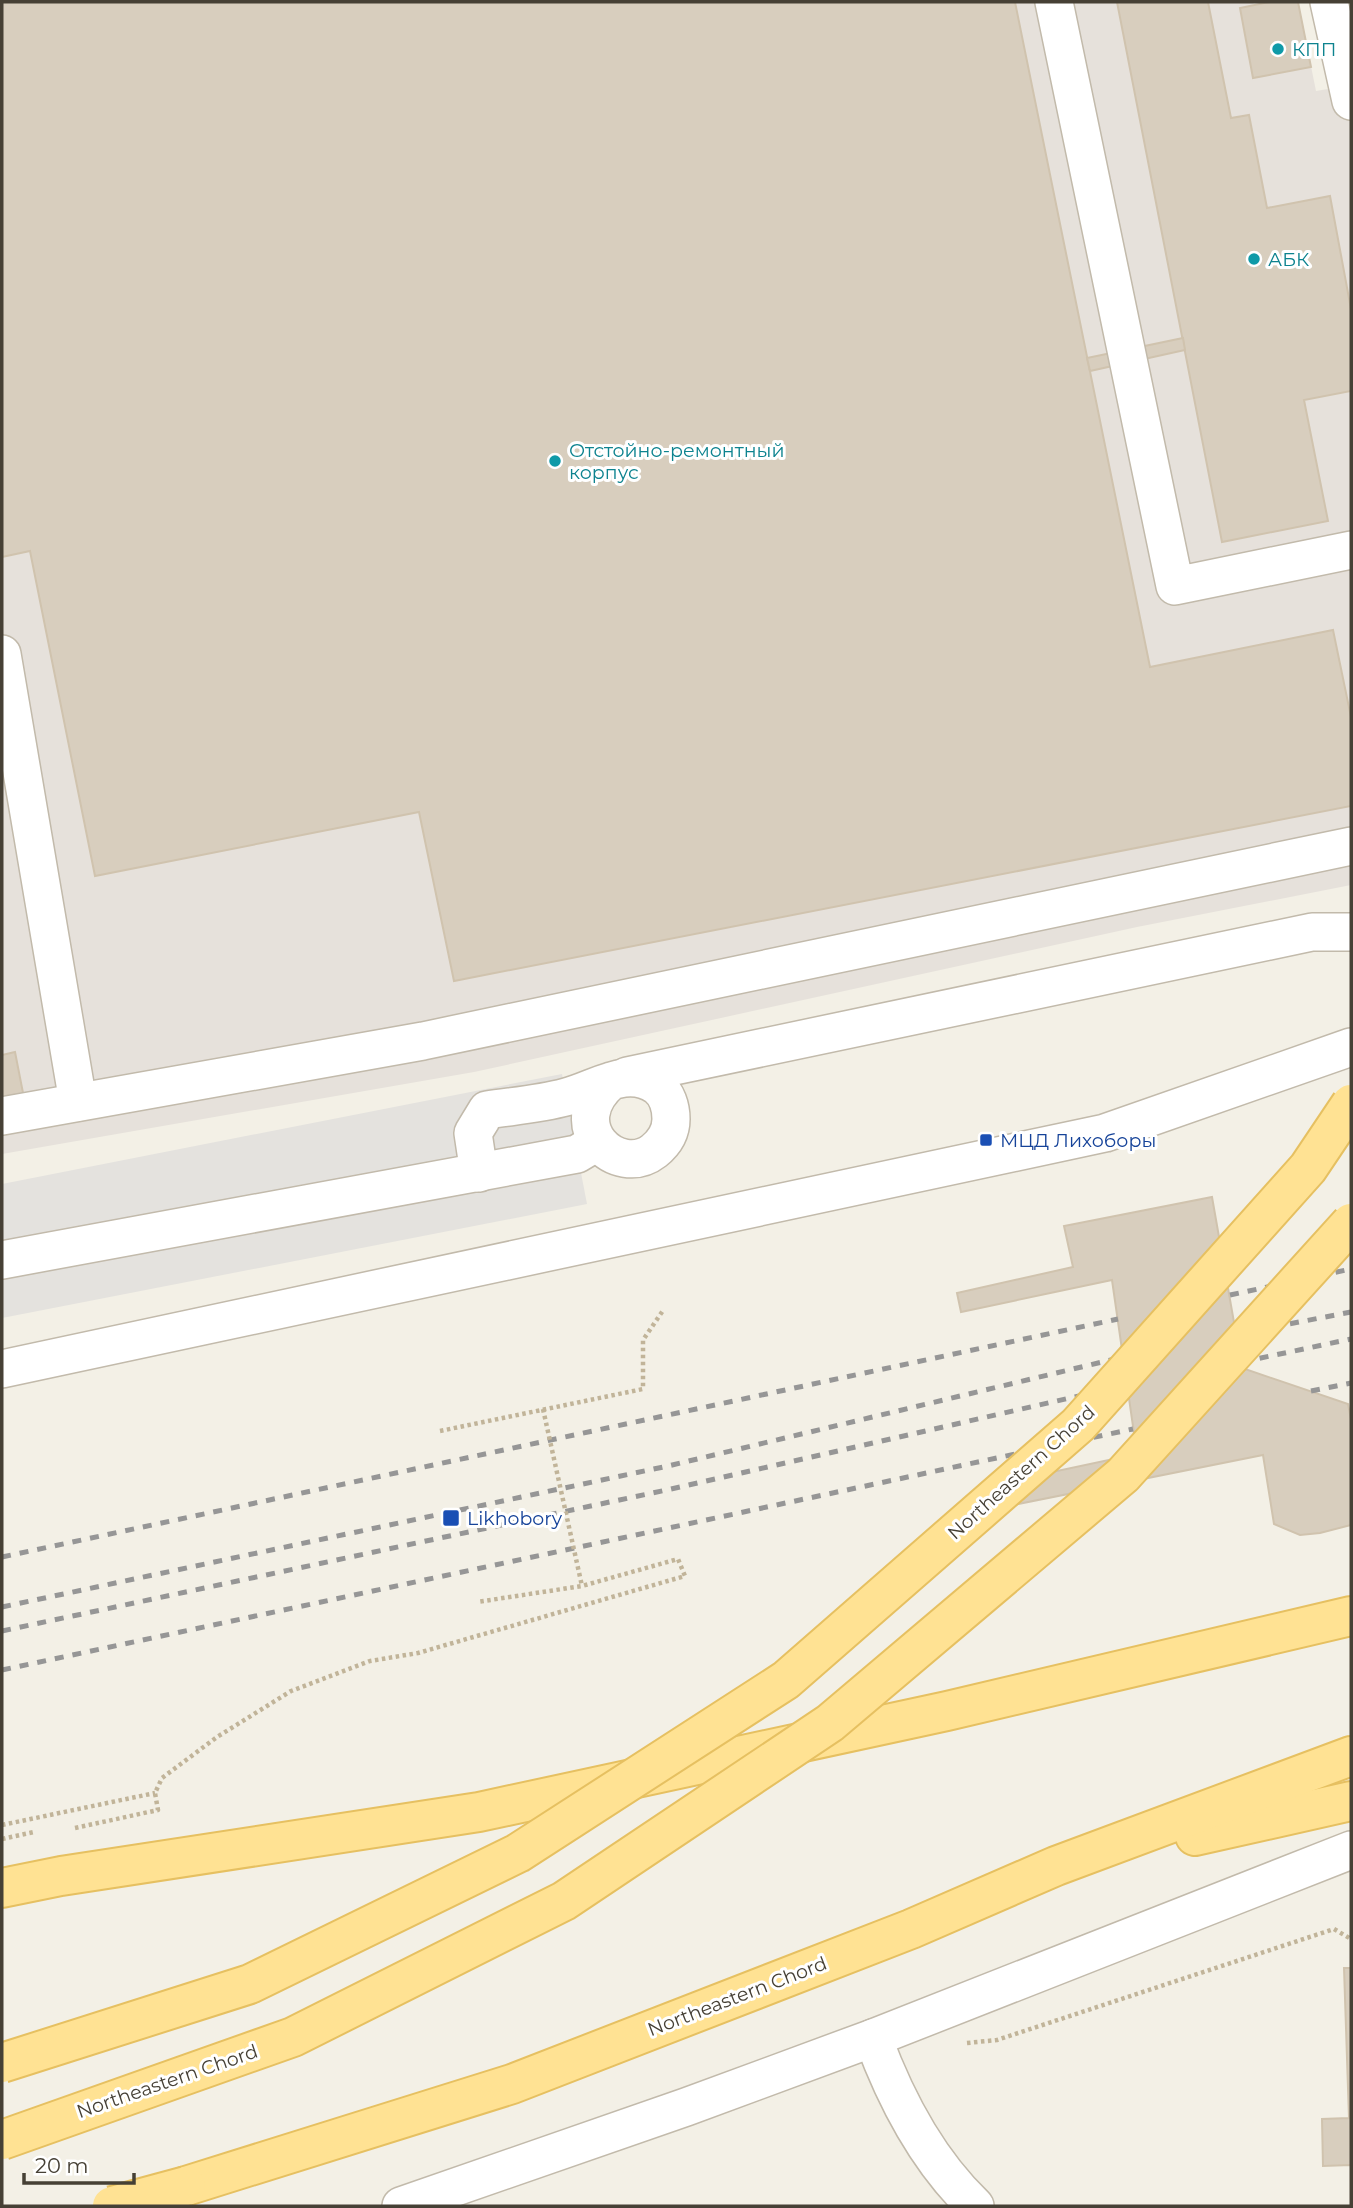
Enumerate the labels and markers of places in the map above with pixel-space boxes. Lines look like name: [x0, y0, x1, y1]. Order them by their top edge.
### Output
place label: КПП: [1292, 38, 1336, 61]
marker: КПП: [1270, 41, 1286, 57]
place label: АБК: [1268, 248, 1309, 271]
marker: АБК: [1246, 251, 1262, 267]
place label: Отстойно-ремонтный корпус: [569, 439, 784, 484]
marker: Отстойно-ремонтный корпус: [547, 453, 563, 469]
place label: МЦД Лихоборы: [1000, 1129, 1156, 1152]
marker: МЦД Лихоборы: [978, 1132, 994, 1148]
place label: Likhobory: [467, 1507, 563, 1530]
marker: Likhobory: [441, 1508, 461, 1528]

